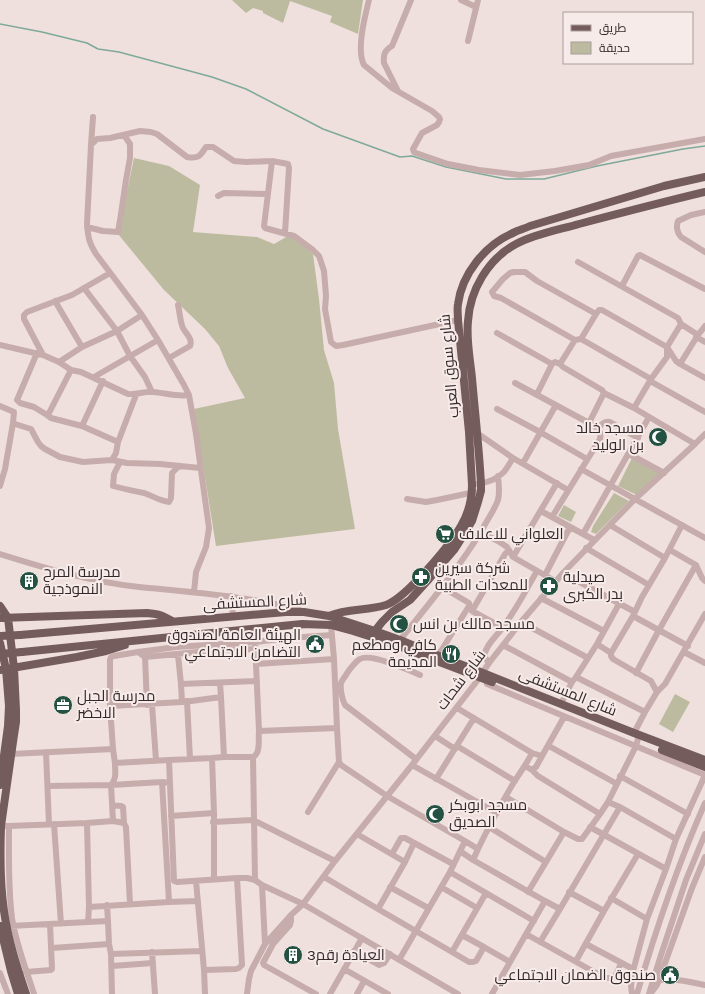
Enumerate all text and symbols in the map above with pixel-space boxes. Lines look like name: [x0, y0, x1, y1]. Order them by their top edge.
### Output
legend: [563, 12, 693, 64]
text: طريق: [599, 21, 627, 35]
text: حديقة: [599, 41, 630, 55]
street label: شارع سوق العرب: [435, 313, 465, 419]
place label: مسجد خالد بن الوليد: [576, 419, 644, 455]
mosque icon: مسجد خالد بن الوليد: [647, 426, 669, 448]
supermarket icon: العلواني للاعلاف: [434, 523, 456, 545]
place label: العلواني للاعلاف: [459, 525, 563, 546]
place label: شركة سيرين للمعدات الطبية: [435, 559, 528, 594]
place label: مدرسة المرح النموذجية: [43, 563, 121, 598]
pharmacy icon: شركة سيرين للمعدات الطبية: [410, 566, 432, 588]
place label: صيدلية بدر الكبرى: [563, 568, 623, 604]
building icon: مدرسة المرح النموذجية: [18, 570, 40, 592]
pharmacy icon: صيدلية بدر الكبرى: [538, 575, 560, 597]
street label: شارع المستشفى: [203, 590, 307, 616]
mosque icon: مسجد مالك بن انس: [388, 613, 410, 635]
place label: مسجد مالك بن انس: [413, 615, 535, 634]
place label: الهيئة العامة لصندوق التضامن الاجتماعي: [167, 626, 301, 664]
public building icon: الهيئة العامة لصندوق التضامن الاجتماعي: [304, 633, 326, 655]
place label: كافي ومطعم المديمة: [352, 636, 437, 671]
restaurant icon: كافي ومطعم المديمة: [440, 643, 462, 665]
street label: شارع شحات: [433, 646, 491, 715]
street label: شارع المستشفى: [516, 664, 620, 722]
place label: مدرسة الجبل الاخضر: [76, 687, 155, 722]
office icon: مدرسة الجبل الاخضر: [52, 694, 74, 716]
place label: مسجد ابوبكر الصديق: [448, 796, 527, 832]
mosque icon: مسجد ابوبكر الصديق: [424, 803, 446, 825]
building icon: 3العيادة رقم: [282, 944, 304, 966]
place label: 3العيادة رقم: [307, 946, 385, 965]
public building icon: صندوق الضمان الاجتماعي: [659, 964, 681, 986]
place label: صندوق الضمان الاجتماعي: [494, 966, 656, 987]

